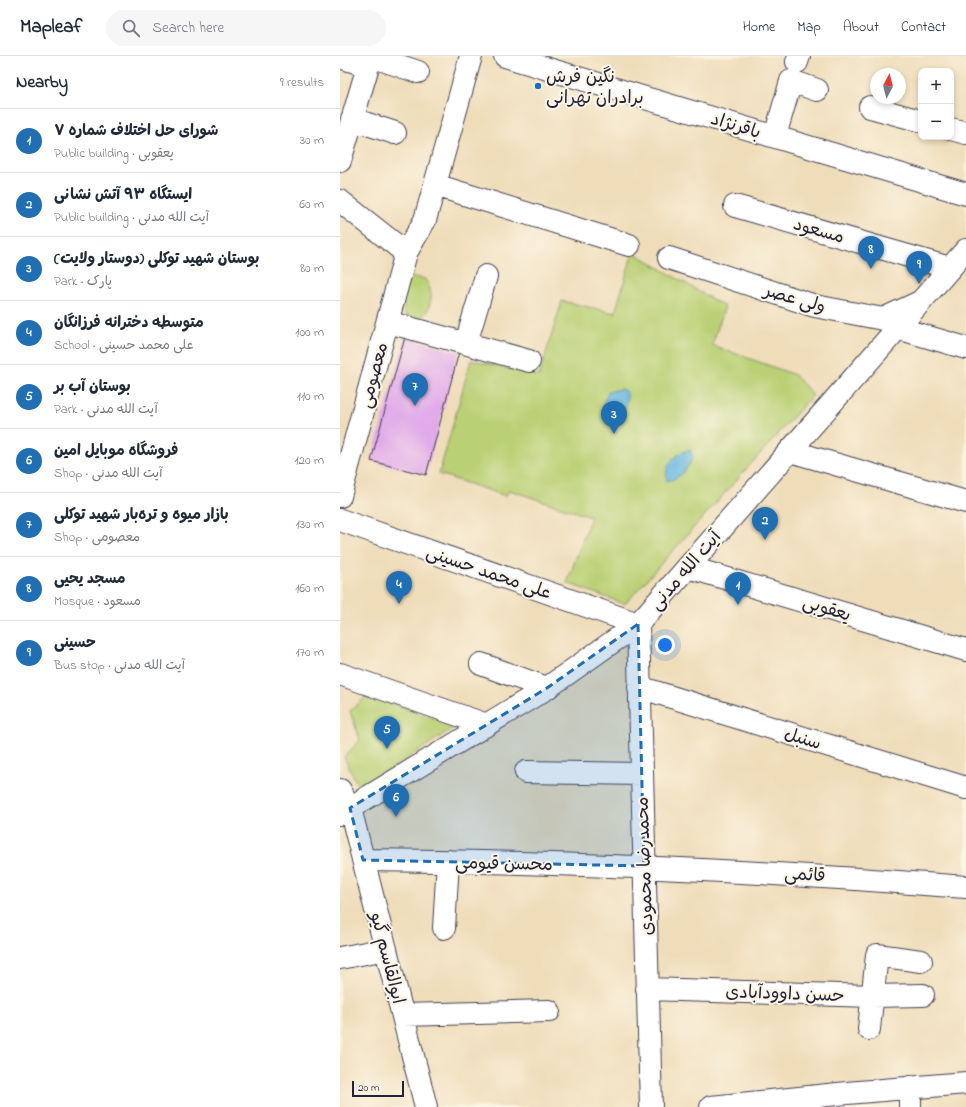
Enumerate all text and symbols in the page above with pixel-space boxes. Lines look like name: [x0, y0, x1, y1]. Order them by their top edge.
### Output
search box: [106, 10, 386, 46]
text: Mapleaf: [20, 14, 82, 41]
icon: search: [120, 17, 142, 39]
text: Search here: [152, 17, 224, 39]
text: Home: [743, 17, 775, 38]
text: Map: [797, 17, 821, 38]
text: About: [843, 17, 879, 38]
text: Contact: [901, 17, 946, 38]
place label: نگین فرش برادران تهرانی: [546, 65, 644, 112]
north arrow: [870, 68, 906, 104]
map controls: [918, 68, 954, 140]
button: +: [918, 68, 954, 104]
text: Nearby: [16, 70, 68, 95]
text: 9 results: [280, 73, 324, 92]
marker: نگین فرش برادران تهرانی: [533, 81, 543, 91]
button: −: [918, 104, 954, 140]
street label: باقرنژاد: [707, 107, 764, 147]
text: شورای حل اختلاف شماره ۷: [54, 120, 218, 142]
text: 1: [27, 131, 31, 150]
text: 30 m: [300, 131, 324, 150]
text: Public building · یعقوبی: [54, 144, 174, 163]
text: ایستگاه ۹۳ آتش نشانی: [54, 184, 192, 206]
text: 2: [26, 195, 32, 214]
text: 60 m: [299, 195, 324, 214]
text: Public building · آیت الله مدنی: [54, 208, 209, 227]
street label: مسعود: [790, 212, 847, 252]
pin: 8: [858, 236, 884, 269]
text: بوستان شهید توکلی (دوستار ولایت): [54, 248, 259, 270]
pin: 9: [906, 251, 932, 284]
text: 3: [26, 259, 32, 278]
text: 80 m: [300, 259, 324, 278]
text: Park · پارک: [54, 272, 112, 291]
street label: ولی عصر: [758, 278, 828, 321]
text: متوسطه دخترانه فرزانگان: [54, 312, 204, 334]
text: 4: [26, 323, 32, 342]
text: 100 m: [295, 323, 324, 342]
text: School · علی محمد حسینی: [54, 336, 193, 355]
street label: معصومی: [354, 340, 396, 411]
pin: 7: [402, 373, 428, 406]
text: بوستان آب بر: [54, 376, 130, 398]
text: 5: [25, 387, 33, 406]
text: 110 m: [297, 387, 324, 406]
text: Park · آیت الله مدنی: [54, 400, 158, 419]
pin: 3: [601, 401, 627, 434]
text: فروشگاه موبایل امین: [54, 440, 178, 462]
text: 6: [26, 451, 32, 470]
text: 120 m: [294, 451, 324, 470]
text: Shop · آیت الله مدنی: [54, 464, 163, 483]
text: بازار میوه و تره‌بار شهید توکلی: [54, 504, 229, 526]
pin: 2: [752, 507, 778, 540]
text: 7: [26, 515, 32, 534]
text: 130 m: [296, 515, 324, 534]
street label: آیت الله مدنی: [645, 525, 730, 617]
text: Shop · معصومی: [54, 528, 140, 547]
street label: علی محمد حسینی: [422, 540, 554, 607]
text: مسجد یحیی: [54, 568, 126, 590]
pin: 4: [386, 571, 412, 604]
pin: 1: [725, 572, 751, 605]
text: 8: [27, 579, 31, 598]
text: 160 m: [295, 579, 324, 598]
street label: یعقوبی: [799, 590, 854, 630]
text: Mosque · مسعود: [54, 592, 141, 611]
text: حسینی: [54, 632, 96, 654]
your location: [655, 635, 675, 655]
text: 9: [27, 643, 31, 662]
text: 170 m: [296, 643, 324, 662]
text: Bus stop · آیت الله مدنی: [54, 656, 185, 675]
pin: 5: [374, 716, 400, 749]
street label: سنبل: [781, 722, 824, 758]
pin: 6: [383, 784, 409, 817]
street label: محمدرضا محمودی: [631, 796, 661, 936]
street label: محسن قیومی: [455, 851, 553, 879]
street label: قائمی: [784, 862, 826, 890]
street label: ابوالقاسم گیو: [362, 908, 410, 1007]
street label: حسن داوودآبادی: [725, 980, 845, 1010]
scale bar: [352, 1079, 404, 1098]
text: 20 m: [358, 1080, 380, 1096]

